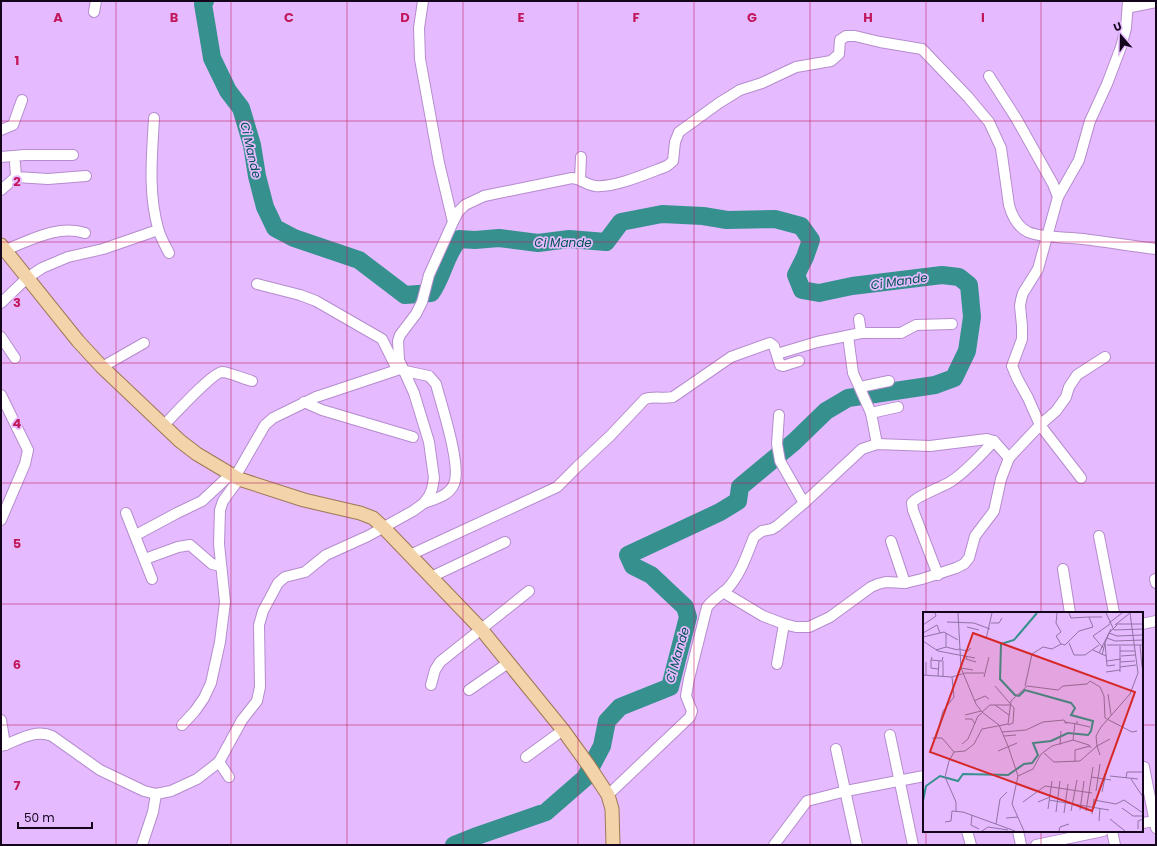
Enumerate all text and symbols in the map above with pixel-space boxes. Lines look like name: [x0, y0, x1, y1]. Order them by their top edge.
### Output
text: A: [53, 8, 63, 27]
text: B: [170, 8, 179, 27]
text: C: [284, 8, 294, 27]
text: D: [400, 8, 410, 27]
text: E: [517, 8, 525, 27]
text: F: [632, 8, 640, 27]
text: G: [747, 8, 757, 27]
text: H: [863, 8, 873, 27]
text: I: [981, 8, 985, 27]
north arrow: [1101, 16, 1141, 56]
text: U: [1111, 18, 1124, 35]
text: 1: [15, 51, 19, 70]
water label: Ci Mande: [236, 120, 266, 180]
text: 2: [13, 172, 21, 191]
water label: Ci Mande: [534, 234, 592, 251]
water label: Ci Mande: [869, 269, 929, 293]
text: 3: [13, 293, 21, 312]
text: 4: [13, 414, 22, 433]
text: 5: [13, 534, 21, 553]
inset map: [923, 612, 1143, 832]
water label: Ci Mande: [661, 624, 693, 685]
text: 6: [13, 655, 21, 674]
text: 7: [14, 776, 21, 795]
scale bar: [18, 804, 92, 830]
text: 50 m: [24, 809, 55, 826]

